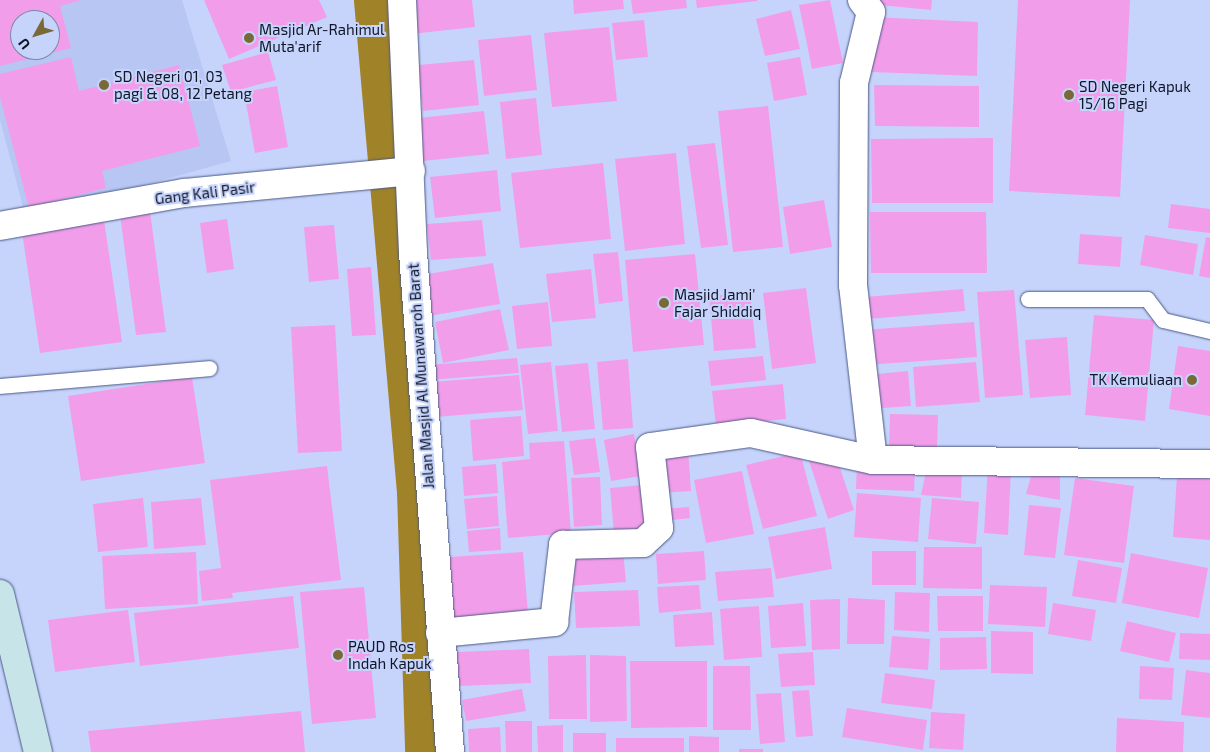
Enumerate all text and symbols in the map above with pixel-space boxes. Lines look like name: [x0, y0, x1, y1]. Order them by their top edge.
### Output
north arrow: [10, 10, 60, 60]
place label: Masjid Ar-Rahimul Muta'arif: [259, 20, 385, 55]
marker: Masjid Ar-Rahimul Muta'arif: [243, 32, 255, 44]
text: U: [14, 35, 33, 53]
place label: SD Negeri 01, 03 pagi & 08, 12 Petang: [114, 67, 252, 102]
place label: SD Negeri Kapuk 15/16 Pagi: [1079, 77, 1191, 112]
marker: SD Negeri 01, 03 pagi & 08, 12 Petang: [98, 79, 110, 91]
marker: SD Negeri Kapuk 15/16 Pagi: [1063, 89, 1075, 101]
street label: Gang Kali Pasir: [154, 178, 256, 208]
street label: Jalan Masjid Al Munawaroh Barat: [404, 262, 438, 490]
place label: Masjid Jami' Fajar Shiddiq: [674, 285, 762, 320]
marker: Masjid Jami' Fajar Shiddiq: [658, 297, 670, 309]
place label: TK Kemuliaan: [1089, 371, 1182, 389]
marker: TK Kemuliaan: [1186, 374, 1198, 386]
place label: PAUD Ros Indah Kapuk: [348, 637, 432, 672]
marker: PAUD Ros Indah Kapuk: [332, 649, 344, 661]

